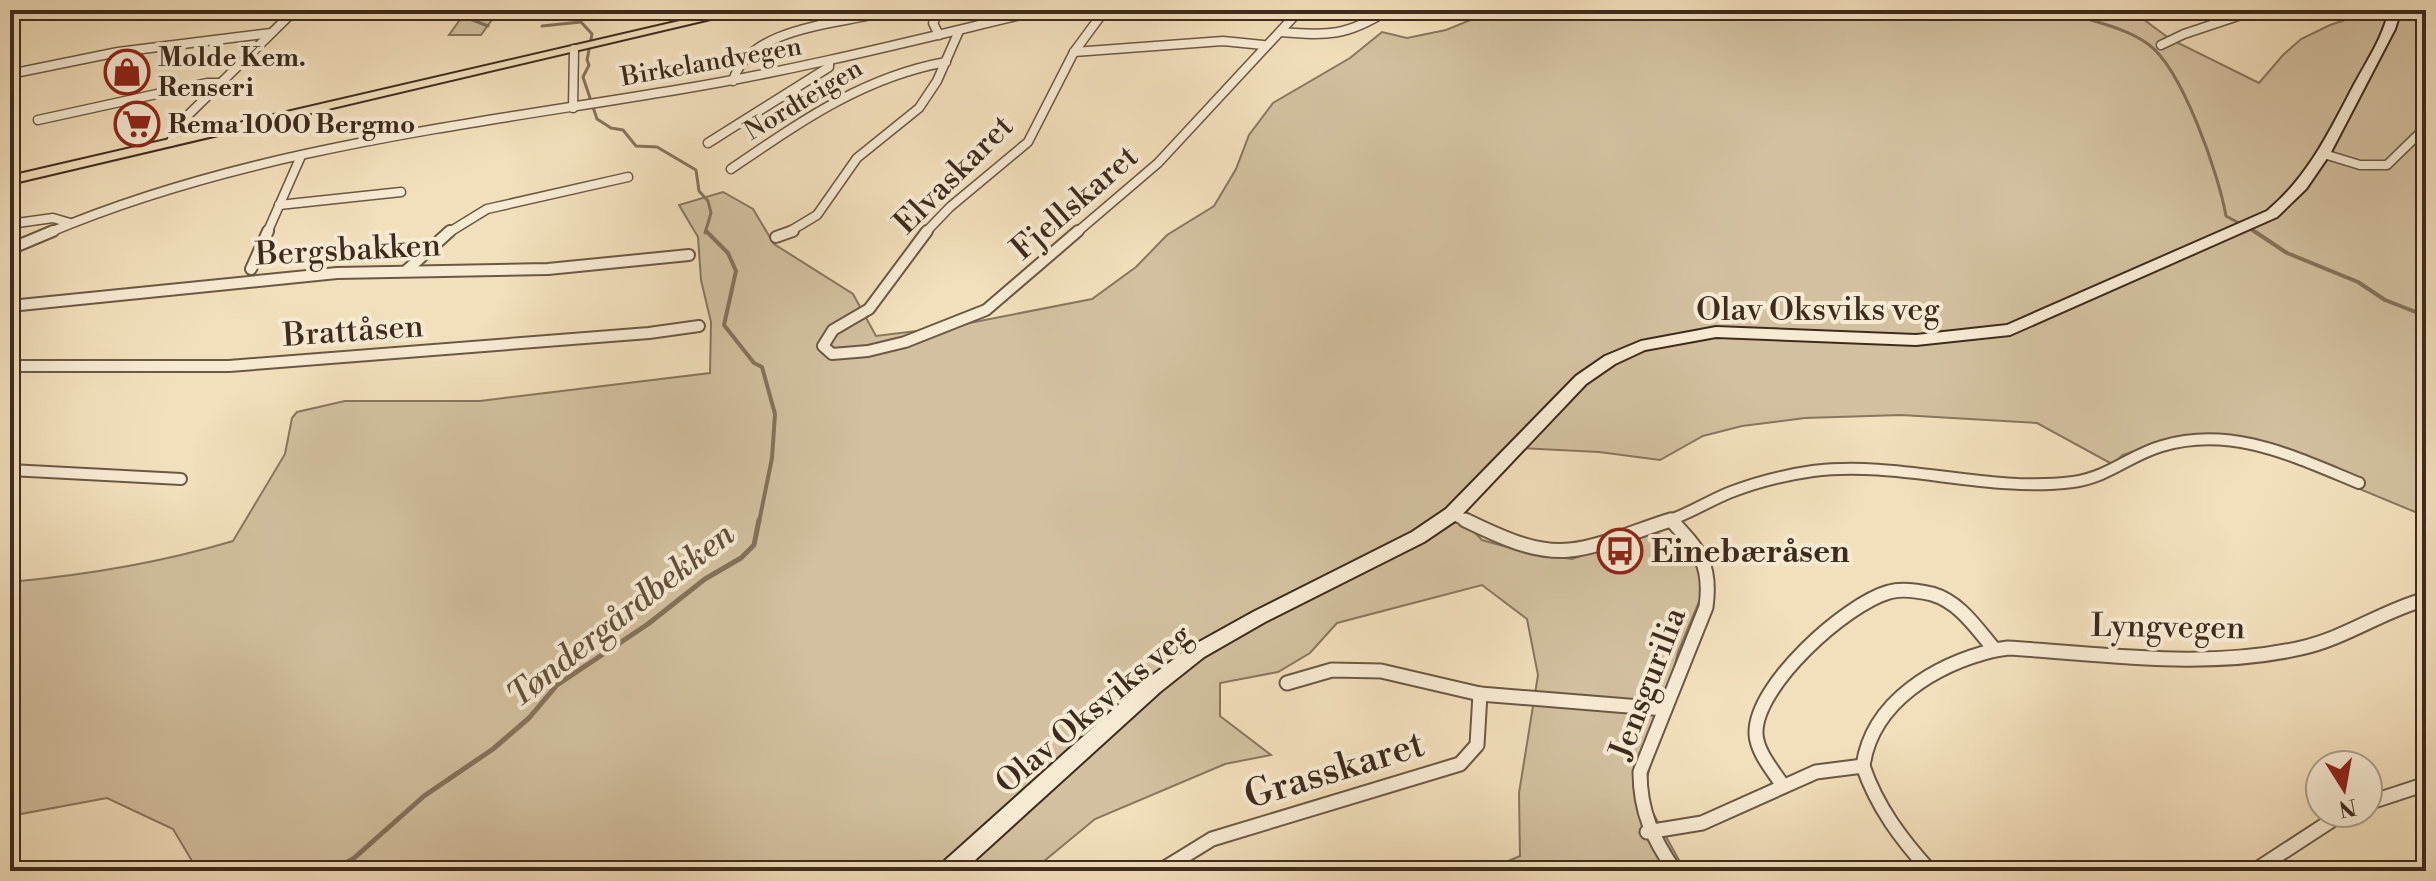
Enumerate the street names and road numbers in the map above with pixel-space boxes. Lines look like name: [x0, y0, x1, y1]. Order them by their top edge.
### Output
street label: Birkelandvegen: [617, 30, 804, 94]
street label: Nordteigen: [739, 52, 868, 148]
street label: Elvaskaret: [886, 107, 1022, 243]
street label: Fjellskaret: [1003, 137, 1146, 269]
street label: Bergsbakken: [253, 225, 442, 275]
street label: Olav Oksviks veg: [1696, 290, 1940, 330]
street label: Brattåsen: [280, 306, 425, 356]
street label: Jensgurilia: [1600, 601, 1695, 766]
street label: Lyngvegen: [2090, 606, 2246, 648]
street label: Olav Oksviks veg: [987, 615, 1200, 802]
street label: Grasskaret: [1239, 721, 1430, 820]

